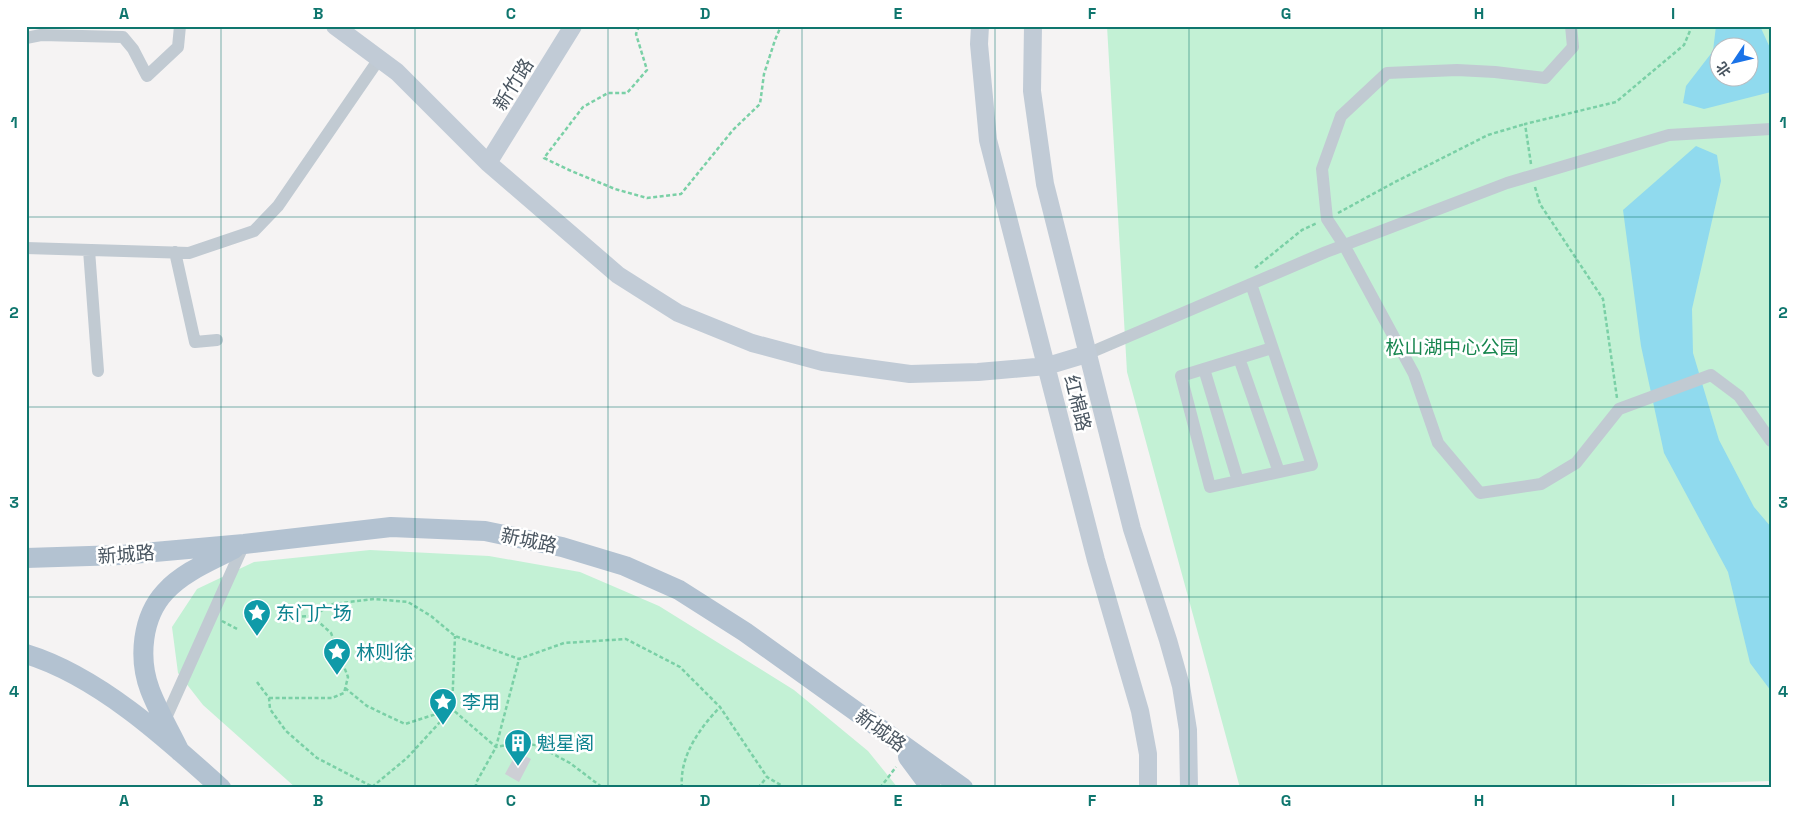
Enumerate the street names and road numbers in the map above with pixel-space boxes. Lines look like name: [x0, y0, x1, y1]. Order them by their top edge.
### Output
street label: 新竹路: [488, 53, 539, 115]
street label: 红棉路: [1058, 372, 1097, 434]
street label: 新城路: [498, 522, 559, 559]
street label: 新城路: [97, 540, 155, 569]
street label: 新城路: [850, 704, 911, 757]

